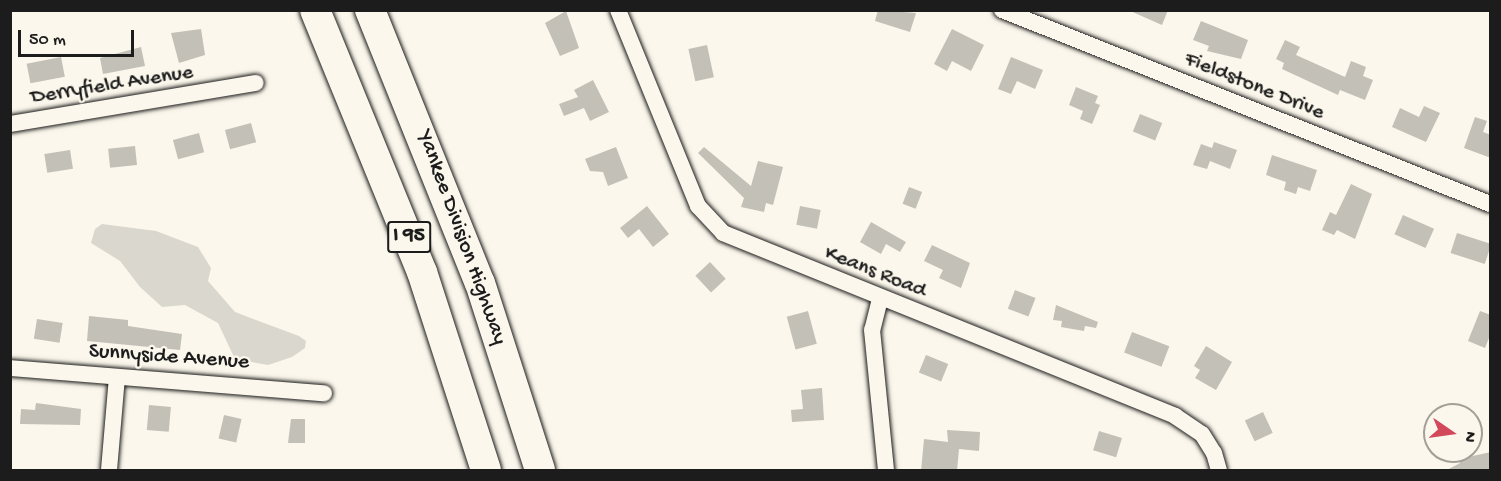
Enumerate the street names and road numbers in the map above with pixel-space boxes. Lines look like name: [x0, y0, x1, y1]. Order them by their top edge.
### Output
street label: Fieldstone Drive: [1180, 47, 1328, 127]
street label: Derryfield Avenue: [29, 60, 195, 112]
street label: Yankee Division Highway: [410, 127, 512, 349]
road number: I 95: [386, 219, 432, 255]
street label: Keans Road: [820, 241, 930, 305]
street label: Sunnyside Avenue: [88, 339, 250, 377]

